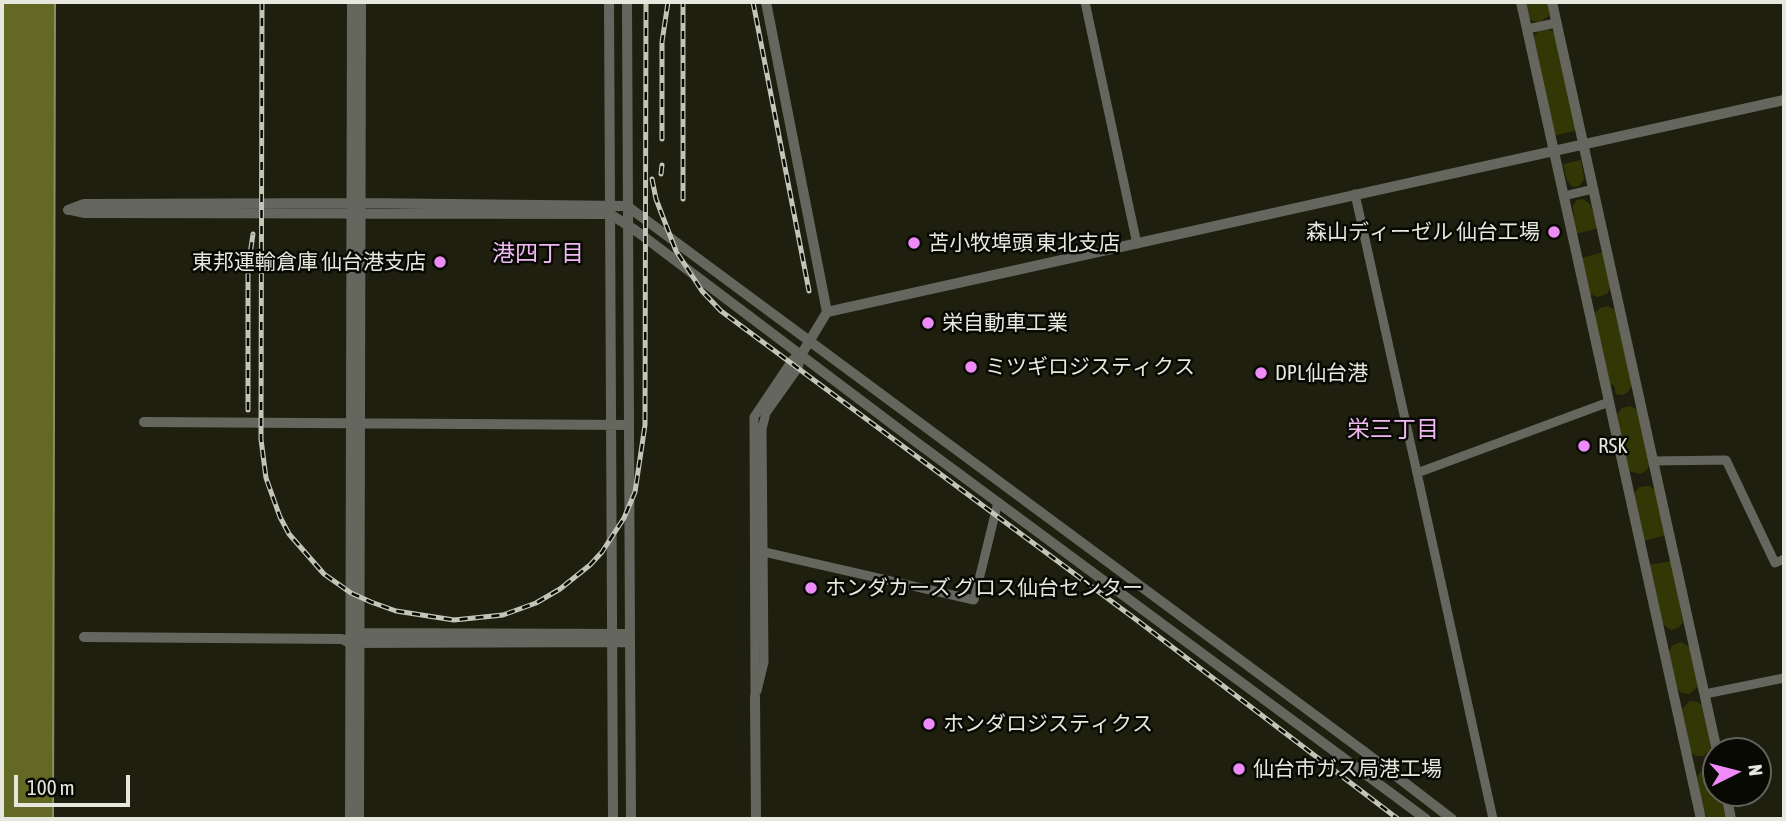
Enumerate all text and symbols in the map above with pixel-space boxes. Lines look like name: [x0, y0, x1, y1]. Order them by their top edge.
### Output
place label: 森山ディーゼル 仙台工場: [1306, 219, 1540, 245]
marker: 森山ディーゼル 仙台工場: [1546, 224, 1562, 240]
place label: 苫小牧埠頭 東北支店: [928, 230, 1120, 256]
marker: 苫小牧埠頭 東北支店: [906, 235, 922, 251]
district label: 港四丁目: [492, 240, 584, 268]
place label: 東邦運輸倉庫 仙台港支店: [192, 249, 426, 275]
marker: 東邦運輸倉庫 仙台港支店: [432, 254, 448, 270]
place label: 栄自動車工業: [942, 310, 1068, 336]
marker: 栄自動車工業: [920, 315, 936, 331]
place label: ミツギロジスティクス: [985, 354, 1195, 380]
marker: ミツギロジスティクス: [963, 359, 979, 375]
place label: DPL仙台港: [1275, 360, 1368, 386]
marker: DPL仙台港: [1253, 365, 1269, 381]
district label: 栄三丁目: [1347, 416, 1439, 444]
place label: RSK: [1598, 433, 1628, 459]
marker: RSK: [1576, 438, 1592, 454]
place label: ホンダカーズ グロス仙台センター: [825, 575, 1143, 601]
marker: ホンダカーズ グロス仙台センター: [803, 580, 819, 596]
place label: ホンダロジスティクス: [943, 711, 1153, 737]
marker: ホンダロジスティクス: [921, 716, 937, 732]
north arrow: [1702, 737, 1772, 807]
place label: 仙台市ガス局港工場: [1253, 756, 1442, 782]
marker: 仙台市ガス局港工場: [1231, 761, 1247, 777]
scale bar: [18, 762, 133, 806]
text: N: [1744, 763, 1767, 777]
text: 100 m: [27, 775, 75, 799]

